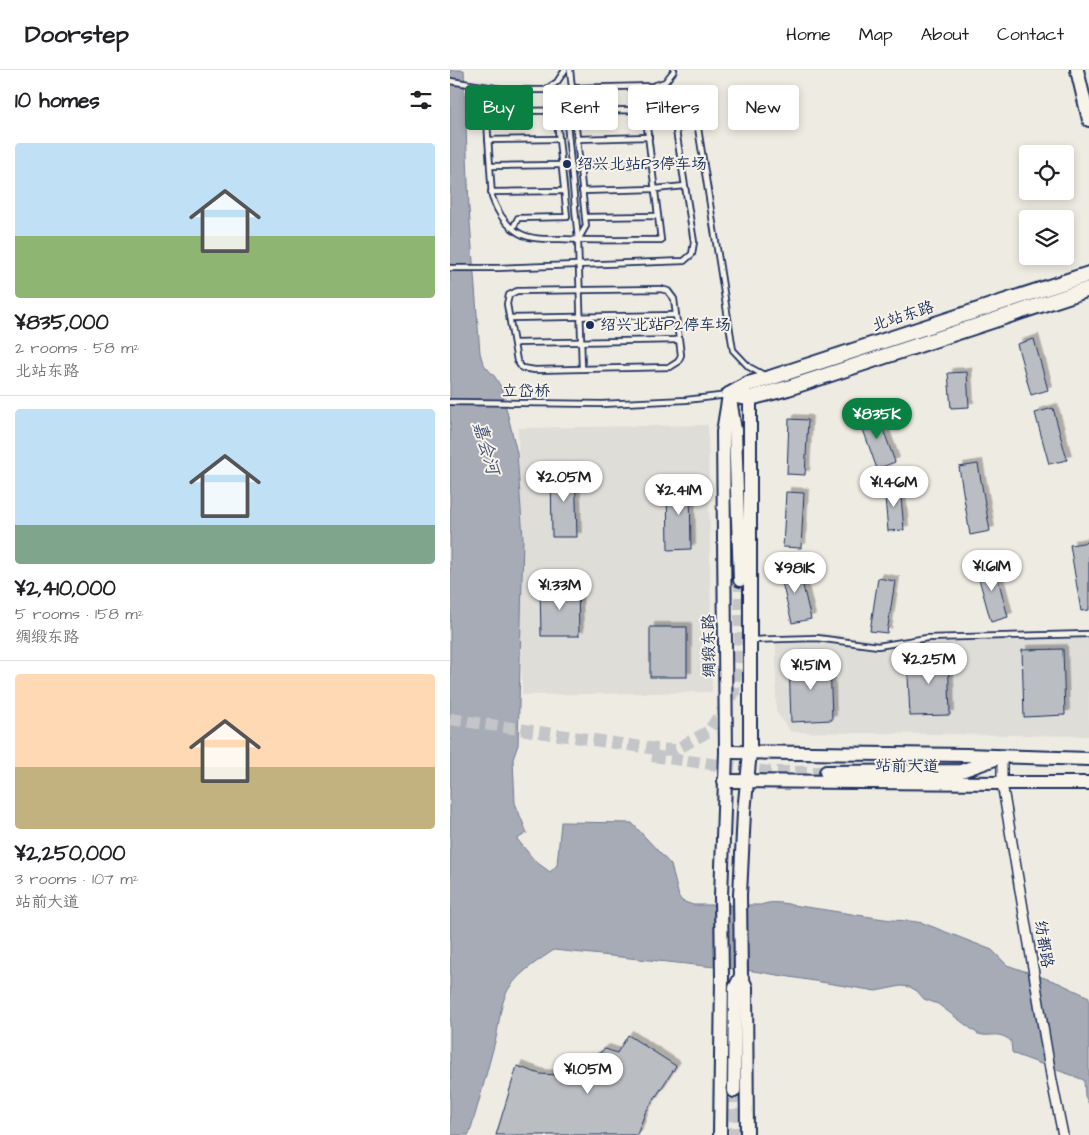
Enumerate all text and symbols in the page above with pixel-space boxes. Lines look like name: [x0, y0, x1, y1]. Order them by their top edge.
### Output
text: Doorstep: [25, 18, 129, 52]
text: Home: [786, 22, 831, 47]
text: Map: [859, 22, 893, 47]
text: About: [921, 22, 969, 47]
text: Contact: [997, 22, 1064, 47]
chip: Buy: [465, 85, 533, 130]
chip: Rent: [543, 85, 618, 130]
chip: Filters: [628, 85, 718, 130]
chip: New: [728, 85, 799, 130]
text: 10 homes: [15, 86, 100, 115]
icon: filters: [407, 86, 435, 114]
map controls: [1019, 145, 1074, 265]
button: locate: [1019, 145, 1074, 200]
place label: 绍兴北站P3停车场: [577, 153, 707, 175]
marker: 绍兴北站P3停车场: [561, 158, 573, 170]
icon: home: [180, 176, 270, 266]
button: layers: [1019, 210, 1074, 265]
street label: 北站东路: [869, 296, 937, 336]
text: ¥835,000: [15, 308, 109, 337]
place label: 绍兴北站P2停车场: [600, 314, 731, 336]
marker: 绍兴北站P2停车场: [584, 319, 596, 331]
text: 2 rooms · 58 m²: [15, 337, 140, 359]
text: 北站东路: [15, 360, 79, 382]
street label: 立岱桥: [502, 380, 550, 402]
pin: ¥835K: [842, 398, 912, 440]
text: ¥835K: [853, 403, 901, 425]
water label: 嘉会河: [467, 419, 506, 480]
icon: home: [180, 441, 270, 531]
pin: ¥2.05M: [523, 460, 605, 503]
text: ¥2.05M: [537, 466, 591, 488]
pin: ¥1.46M: [853, 466, 935, 508]
text: ¥1.46M: [871, 471, 918, 493]
pin: ¥2.41M: [638, 474, 720, 516]
text: ¥2.41M: [656, 479, 702, 501]
pin: ¥1.61M: [951, 550, 1033, 592]
pin: ¥981K: [760, 552, 830, 594]
text: ¥1.61M: [973, 555, 1011, 577]
text: ¥981K: [775, 557, 815, 579]
pin: ¥1.33M: [519, 568, 601, 611]
text: ¥2,410,000: [15, 574, 116, 603]
text: ¥1.33M: [539, 574, 581, 596]
text: 5 rooms · 158 m²: [15, 603, 144, 625]
street label: 绸缎东路: [697, 614, 721, 678]
text: 绸缎东路: [15, 626, 79, 648]
pin: ¥2.25M: [888, 642, 970, 685]
pin: ¥1.51M: [770, 648, 852, 691]
text: ¥2.25M: [902, 648, 956, 670]
text: ¥1.51M: [791, 654, 831, 676]
icon: home: [180, 706, 270, 796]
street label: 站前大道: [875, 754, 939, 778]
text: ¥2,250,000: [15, 839, 126, 868]
text: 3 rooms · 107 m²: [15, 868, 139, 890]
text: 站前大道: [15, 891, 79, 913]
street label: 纺都路: [1029, 919, 1059, 969]
pin: ¥1.05M: [547, 1052, 629, 1095]
text: ¥1.05M: [564, 1058, 612, 1080]

